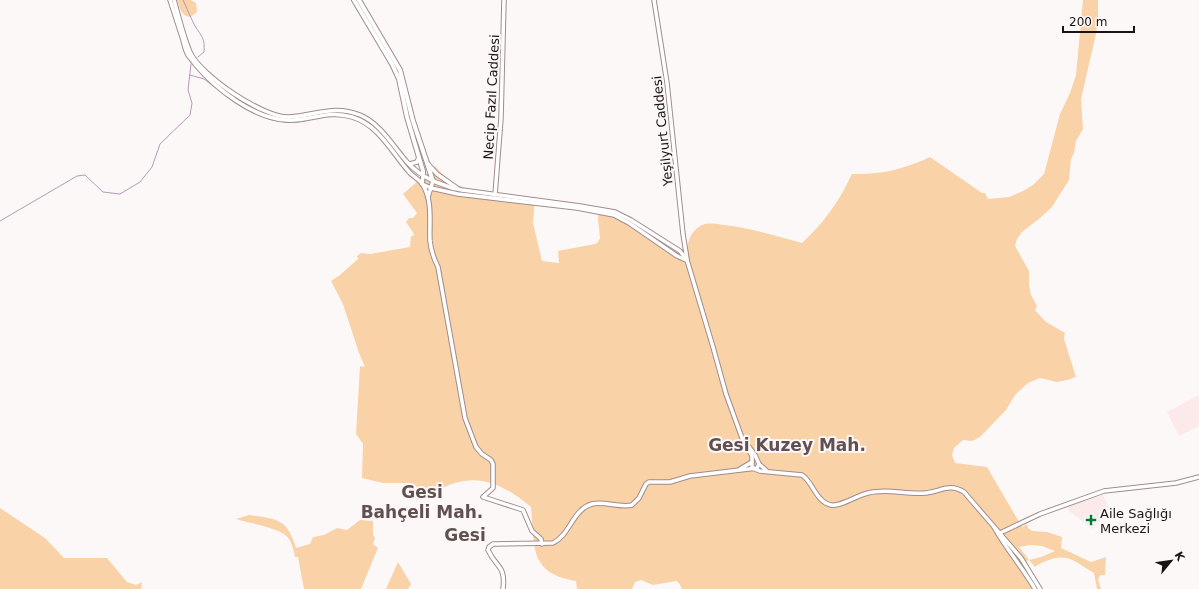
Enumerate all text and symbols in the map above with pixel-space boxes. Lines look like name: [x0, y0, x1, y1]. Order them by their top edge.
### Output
scale bar: [1063, 8, 1134, 34]
text: 200 m: [1069, 15, 1107, 29]
street label: Necip Fazıl Caddesi: [481, 34, 502, 160]
street label: Yeşilyurt Caddesi: [649, 75, 676, 188]
district label: Gesi Kuzey Mah.: [708, 435, 866, 455]
district label: Gesi Bahçeli Mah.: [361, 482, 483, 522]
place label: Aile Sağlığı Merkezi: [1100, 506, 1172, 536]
marker: Aile Sağlığı Merkezi: [1085, 514, 1097, 526]
district label: Gesi: [444, 525, 486, 545]
north arrow: [1151, 541, 1191, 581]
text: K: [1172, 550, 1187, 564]

